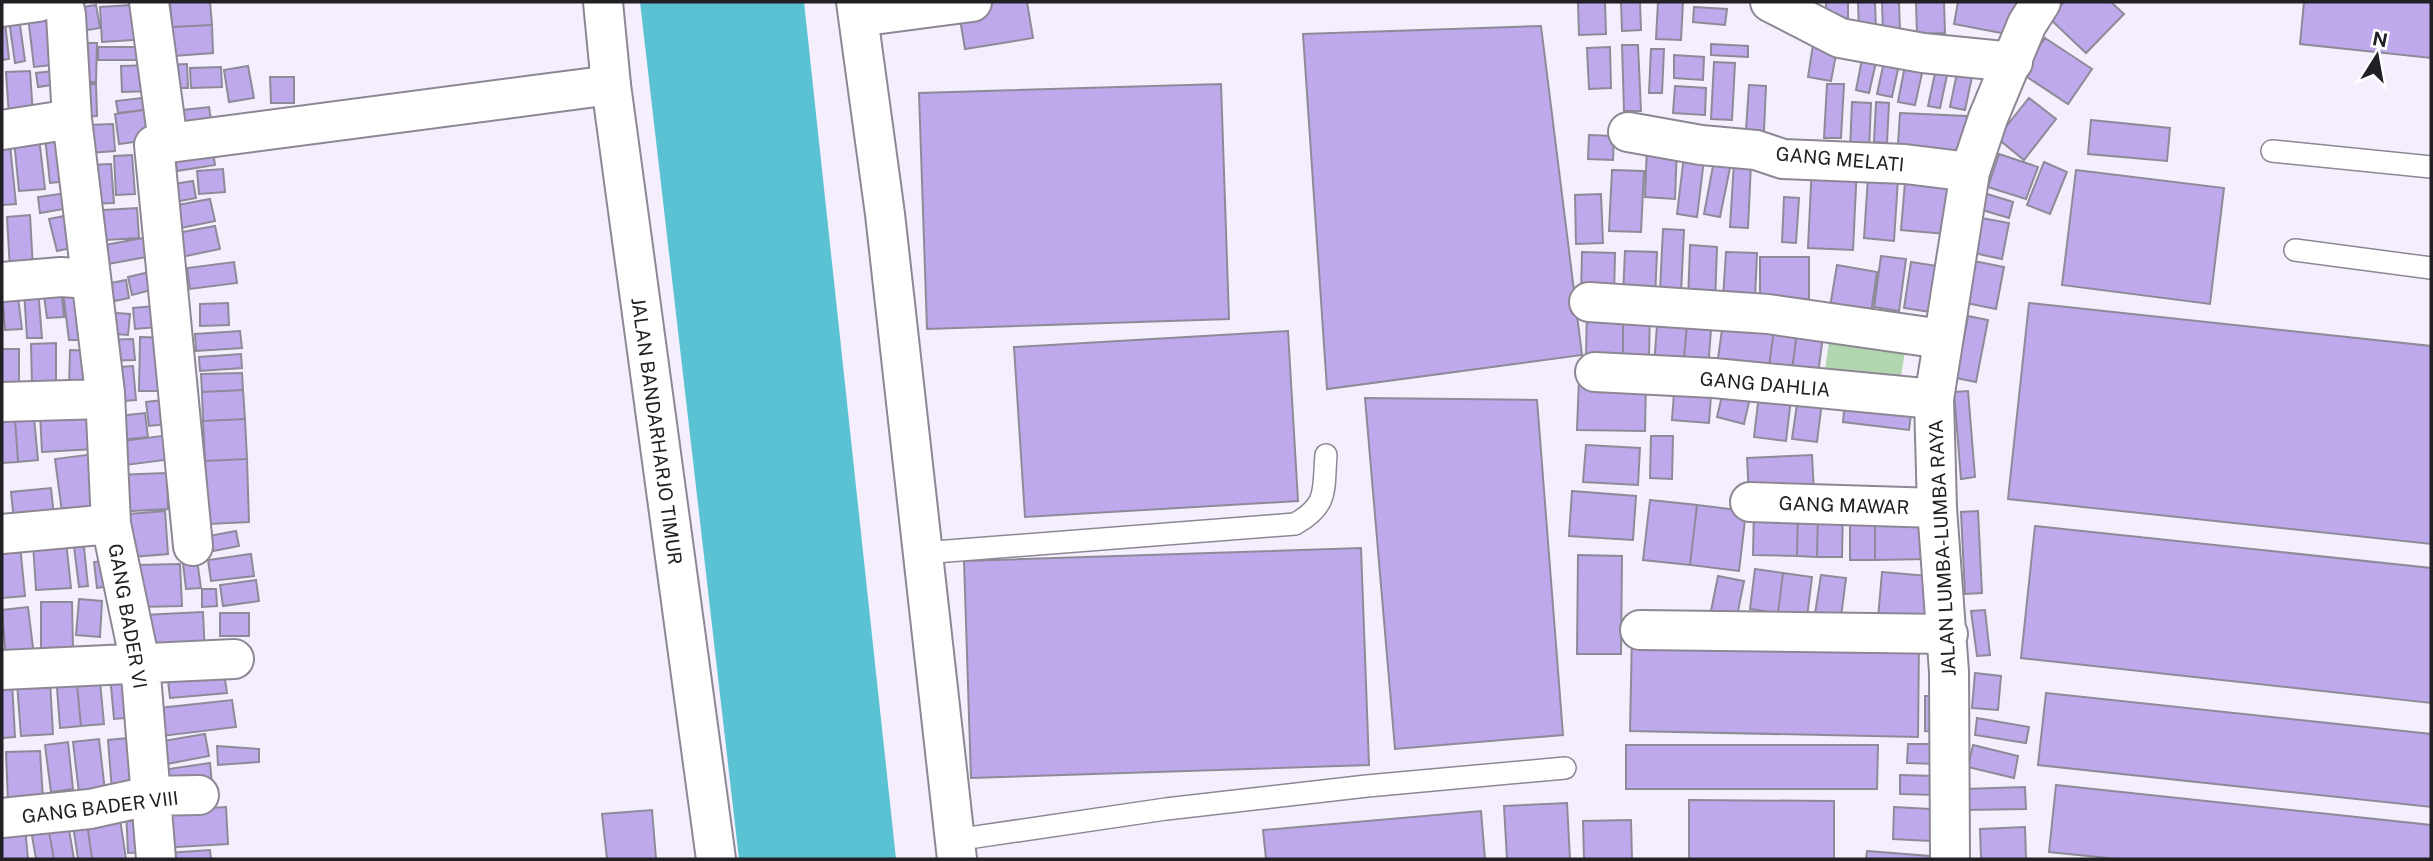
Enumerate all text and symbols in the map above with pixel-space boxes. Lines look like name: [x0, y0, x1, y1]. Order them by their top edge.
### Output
north arrow: [2342, 21, 2412, 91]
text: N: [2371, 27, 2390, 52]
street label: GANG MELATI: [1775, 142, 1905, 176]
street label: JALAN BANDARHARJO TIMUR: [627, 296, 687, 566]
street label: GANG DAHLIA: [1699, 367, 1831, 401]
street label: JALAN LUMBA-LUMBA RAYA: [1924, 419, 1960, 677]
street label: GANG MAWAR: [1778, 492, 1910, 518]
street label: GANG BADER VI: [104, 542, 152, 690]
street label: GANG BADER VIII: [20, 786, 180, 828]

